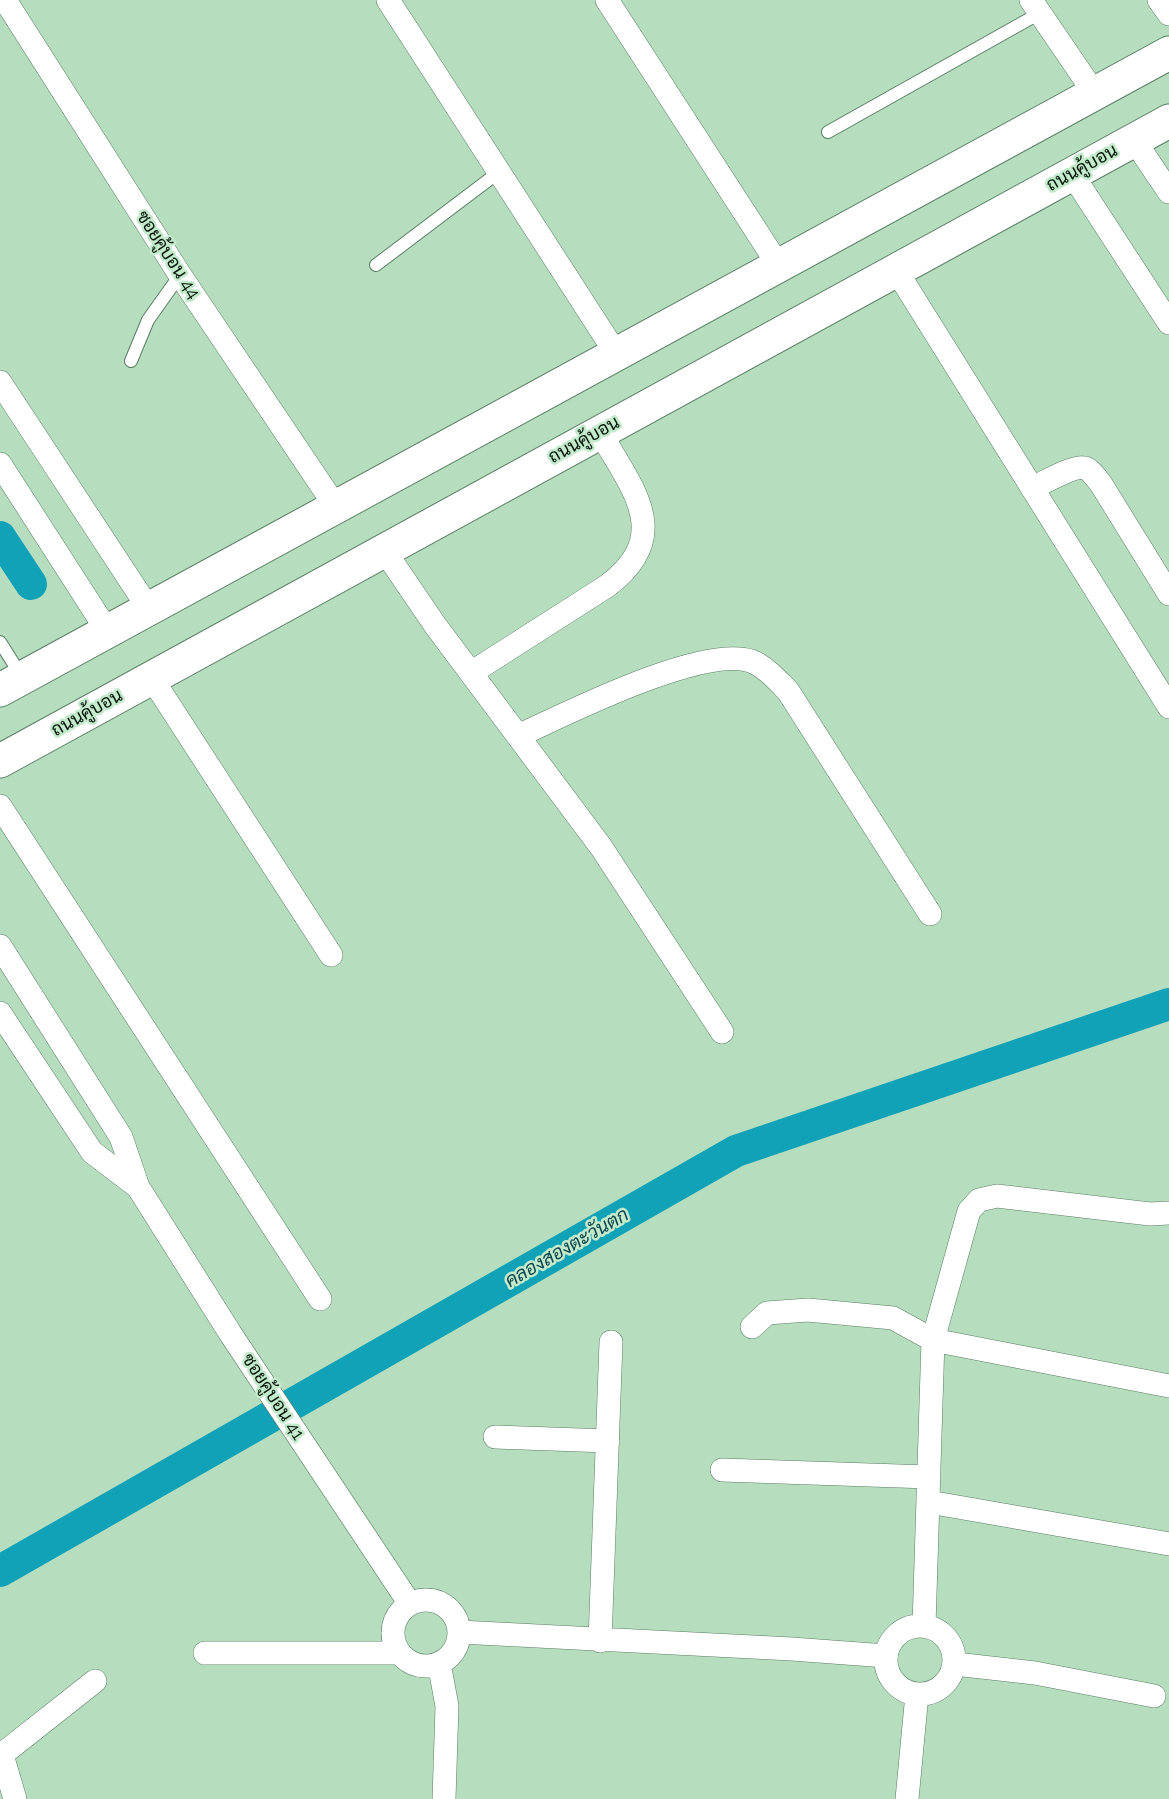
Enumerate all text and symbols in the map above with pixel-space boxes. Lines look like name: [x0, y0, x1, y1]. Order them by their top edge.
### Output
street label: ถนนคู้บอน: [1043, 140, 1121, 196]
street label: ซอยคู้บอน 44: [132, 207, 204, 303]
street label: ถนนคู้บอน: [545, 412, 623, 468]
street label: ถนนคู้บอน: [48, 685, 126, 741]
water label: คลองสองตะวันตก: [501, 1203, 633, 1293]
street label: ซอยคู้บอน 41: [237, 1350, 309, 1444]

